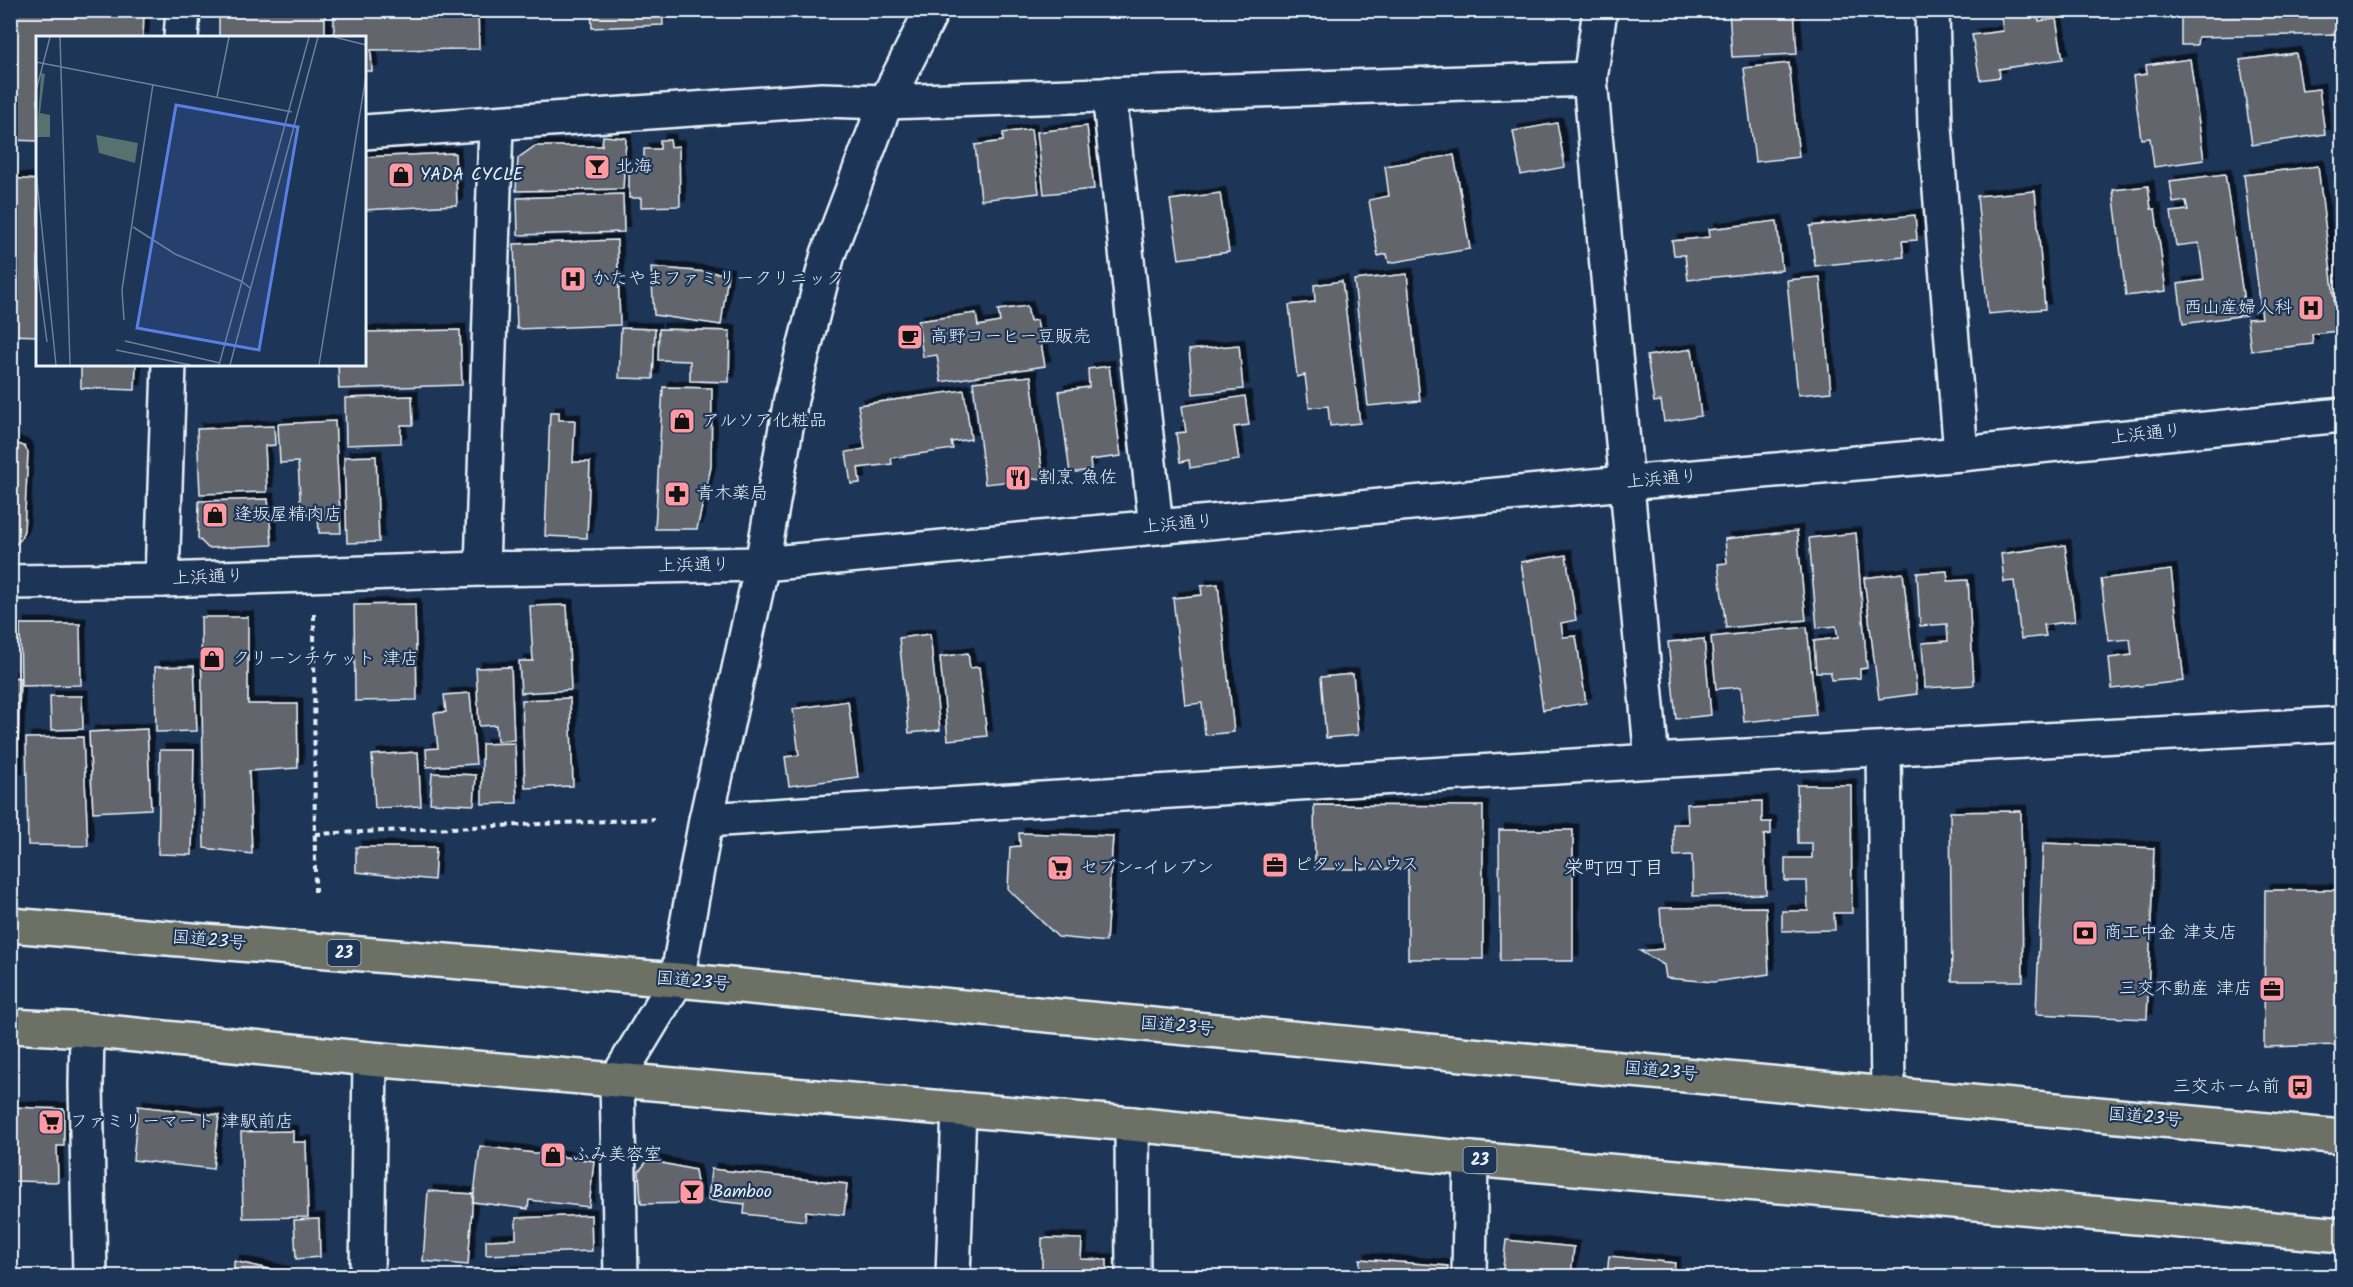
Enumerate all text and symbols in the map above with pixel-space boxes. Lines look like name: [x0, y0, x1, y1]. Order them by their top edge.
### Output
inset map: [36, 36, 366, 366]
bar icon: 北海: [582, 152, 612, 182]
place label: 北海: [616, 153, 652, 182]
shop icon: YADA CYCLE: [386, 160, 416, 190]
place label: YADA CYCLE: [420, 161, 524, 190]
hospital icon: かたやまファミリークリニック: [558, 264, 588, 294]
place label: かたやまファミリークリニック: [592, 265, 844, 294]
hospital icon: 西山産婦人科: [2296, 293, 2326, 323]
place label: 西山産婦人科: [2184, 294, 2292, 323]
cafe icon: 高野コーヒー豆販売: [895, 322, 925, 352]
place label: 高野コーヒー豆販売: [930, 323, 1091, 352]
shop icon: アルソア化粧品: [667, 406, 697, 436]
place label: アルソア化粧品: [702, 407, 827, 436]
street label: 上浜通り: [2109, 417, 2183, 453]
street label: 上浜通り: [1625, 462, 1699, 498]
restaurant icon: 割烹 魚佐: [1003, 463, 1033, 493]
place label: 割烹 魚佐: [1038, 464, 1117, 493]
pharmacy icon: 青木薬局: [662, 479, 692, 509]
place label: 青木薬局: [696, 480, 768, 509]
shop icon: 逢坂屋精肉店: [200, 500, 230, 530]
place label: 逢坂屋精肉店: [234, 501, 342, 530]
street label: 上浜通り: [1141, 507, 1215, 543]
street label: 上浜通り: [658, 551, 730, 581]
street label: 上浜通り: [172, 562, 244, 594]
shop icon: クリーンチケット 津店: [197, 644, 227, 674]
place label: クリーンチケット 津店: [232, 645, 419, 674]
office icon: ピタットハウス: [1260, 850, 1290, 880]
place label: ピタットハウス: [1294, 851, 1419, 880]
supermarket icon: セブン-イレブン: [1045, 853, 1075, 883]
district label: 栄町四丁目: [1564, 853, 1664, 885]
place label: セブン-イレブン: [1080, 854, 1214, 883]
bank icon: 商工中金 津支店: [2070, 918, 2100, 948]
place label: 商工中金 津支店: [2104, 919, 2237, 948]
street label: 国道23号: [171, 923, 247, 959]
road number: 23: [328, 940, 360, 966]
street label: 国道23号: [655, 964, 731, 1000]
office icon: 三交不動産 津店: [2257, 974, 2287, 1004]
place label: 三交不動産 津店: [2119, 975, 2252, 1004]
street label: 国道23号: [1139, 1009, 1215, 1045]
street label: 国道23号: [1623, 1054, 1699, 1090]
bus stop icon: 三交ホーム前: [2285, 1072, 2315, 1102]
place label: 三交ホーム前: [2173, 1073, 2280, 1102]
street label: 国道23号: [2107, 1100, 2183, 1136]
supermarket icon: ファミリーマート 津駅前店: [36, 1107, 66, 1137]
place label: ファミリーマート 津駅前店: [70, 1108, 294, 1137]
shop icon: ふみ美容室: [538, 1140, 568, 1170]
place label: ふみ美容室: [572, 1141, 662, 1170]
road number: 23: [1464, 1147, 1496, 1173]
bar icon: Bamboo: [677, 1177, 707, 1207]
place label: Bamboo: [712, 1178, 772, 1207]

